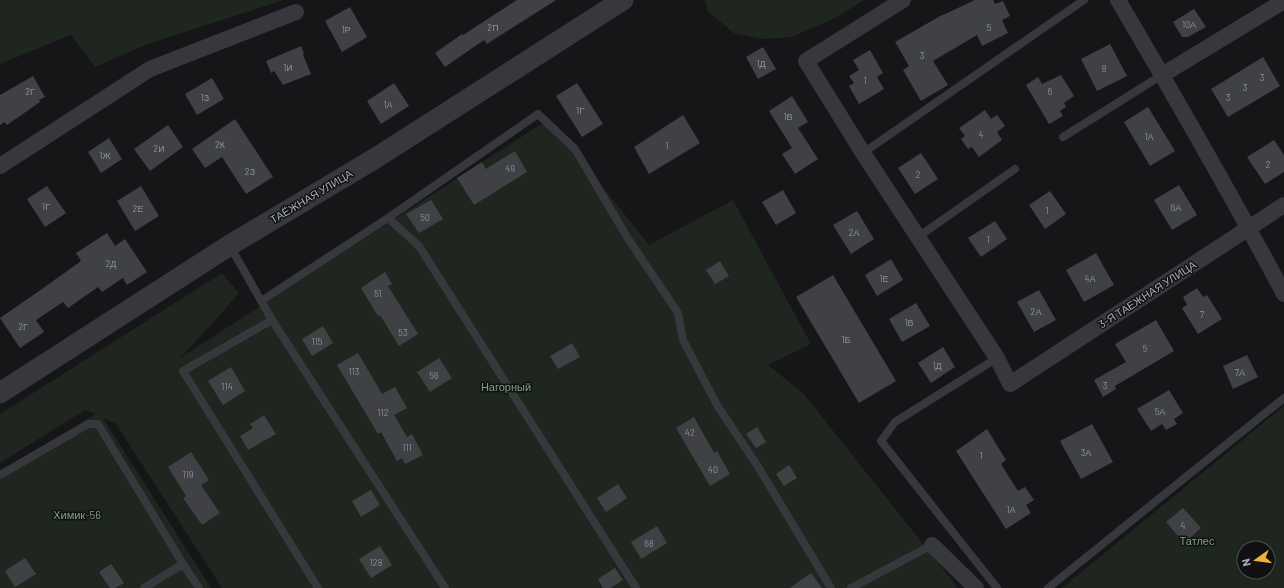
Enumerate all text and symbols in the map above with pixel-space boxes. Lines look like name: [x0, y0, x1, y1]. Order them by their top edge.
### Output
house number: 10А: [1182, 19, 1196, 30]
house number: 2П: [487, 22, 499, 33]
house number: 5: [987, 22, 992, 33]
house number: 1Р: [341, 24, 351, 35]
house number: 3: [920, 50, 925, 61]
house number: 1Д: [756, 58, 766, 69]
house number: 1И: [283, 62, 293, 73]
house number: 8: [1102, 63, 1107, 74]
house number: 3: [1260, 72, 1265, 83]
house number: 1: [863, 75, 867, 86]
house number: 3: [1243, 82, 1248, 93]
house number: 2Г: [25, 86, 35, 97]
house number: 6: [1048, 86, 1053, 97]
house number: 1З: [201, 92, 209, 103]
house number: 3: [1226, 92, 1231, 103]
house number: 1А: [383, 99, 393, 110]
house number: 1Г: [576, 105, 584, 116]
house number: 1В: [783, 111, 793, 122]
house number: 4: [979, 129, 984, 140]
house number: 1А: [1144, 131, 1154, 142]
house number: 2К: [215, 139, 226, 150]
house number: 1: [665, 140, 669, 151]
house number: 2И: [153, 143, 165, 154]
house number: 1Ж: [99, 150, 111, 161]
house number: 2: [1266, 159, 1271, 170]
house number: 49: [505, 163, 515, 174]
house number: 2З: [245, 166, 255, 177]
street label: ТАЁЖНАЯ УЛИЦА: [267, 166, 355, 226]
house number: 2: [916, 169, 921, 180]
house number: 1Г: [42, 201, 50, 212]
house number: 6А: [1171, 202, 1181, 213]
house number: 2Е: [133, 203, 143, 214]
house number: 1: [1045, 205, 1049, 216]
house number: 50: [420, 212, 430, 223]
house number: 2А: [849, 227, 859, 238]
house number: 1: [986, 234, 990, 245]
street label: 3-Я ТАЕЖНАЯ УЛИЦА: [1096, 257, 1199, 330]
house number: 2Д: [106, 258, 116, 269]
house number: 1Е: [879, 273, 889, 284]
house number: 4А: [1085, 273, 1095, 284]
house number: 51: [374, 288, 382, 299]
house number: 2А: [1031, 306, 1041, 317]
house number: 7: [1200, 309, 1205, 320]
house number: 1В: [904, 317, 914, 328]
house number: 2Г: [18, 321, 28, 332]
house number: 53: [398, 327, 408, 338]
house number: 1Б: [841, 334, 851, 345]
house number: 115: [312, 336, 323, 347]
house number: 5: [1143, 343, 1148, 354]
house number: 1Д: [932, 360, 942, 371]
house number: 113: [349, 366, 360, 377]
house number: 7А: [1235, 367, 1245, 378]
house number: 56: [429, 370, 439, 381]
park label: Нагорный: [481, 380, 531, 393]
house number: 3: [1103, 380, 1108, 391]
house number: 114: [221, 381, 233, 392]
house number: 5А: [1155, 406, 1165, 417]
house number: 112: [377, 407, 389, 418]
house number: 42: [685, 427, 695, 438]
house number: 111: [402, 442, 412, 453]
house number: 3А: [1081, 447, 1091, 458]
house number: 1: [979, 450, 983, 461]
house number: 40: [708, 464, 718, 475]
house number: 119: [182, 469, 194, 480]
house number: 1А: [1006, 504, 1016, 515]
park label: Химик-56: [53, 508, 101, 521]
house number: 4: [1181, 520, 1186, 531]
park label: Татлес: [1180, 534, 1215, 547]
house number: 68: [644, 538, 654, 549]
north arrow: [1236, 540, 1276, 580]
house number: 128: [370, 557, 383, 568]
text: N: [1239, 557, 1253, 568]

